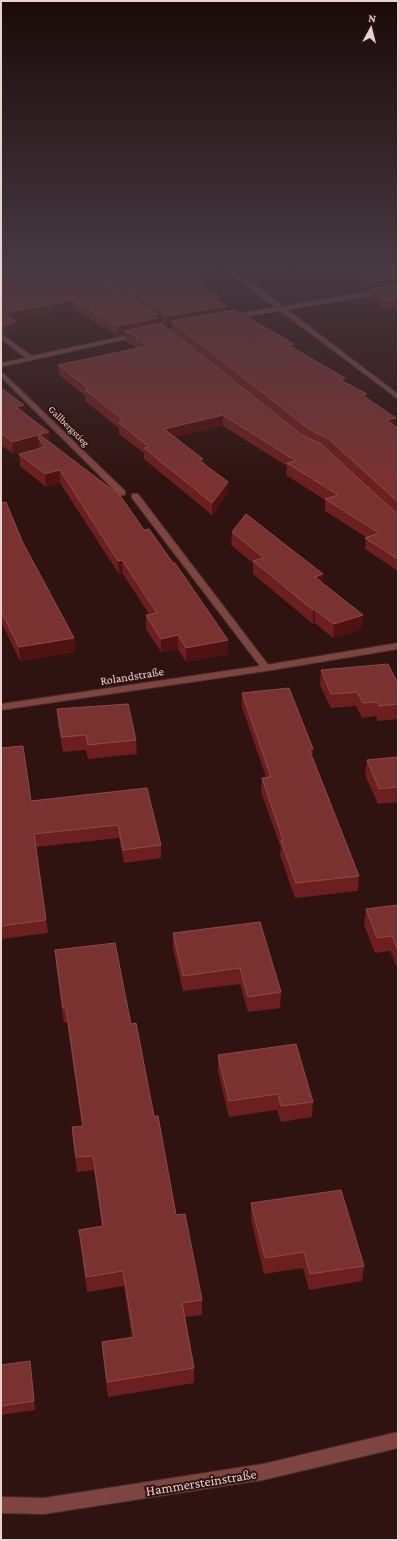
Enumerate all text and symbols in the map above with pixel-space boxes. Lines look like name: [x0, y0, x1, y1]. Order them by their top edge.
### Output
north arrow: [351, 8, 391, 48]
text: N: [368, 12, 377, 25]
street label: Gallbergstieg: [46, 403, 92, 449]
street label: Rolandstraße: [99, 664, 165, 688]
street label: Hammersteinstraße: [145, 1465, 257, 1499]

